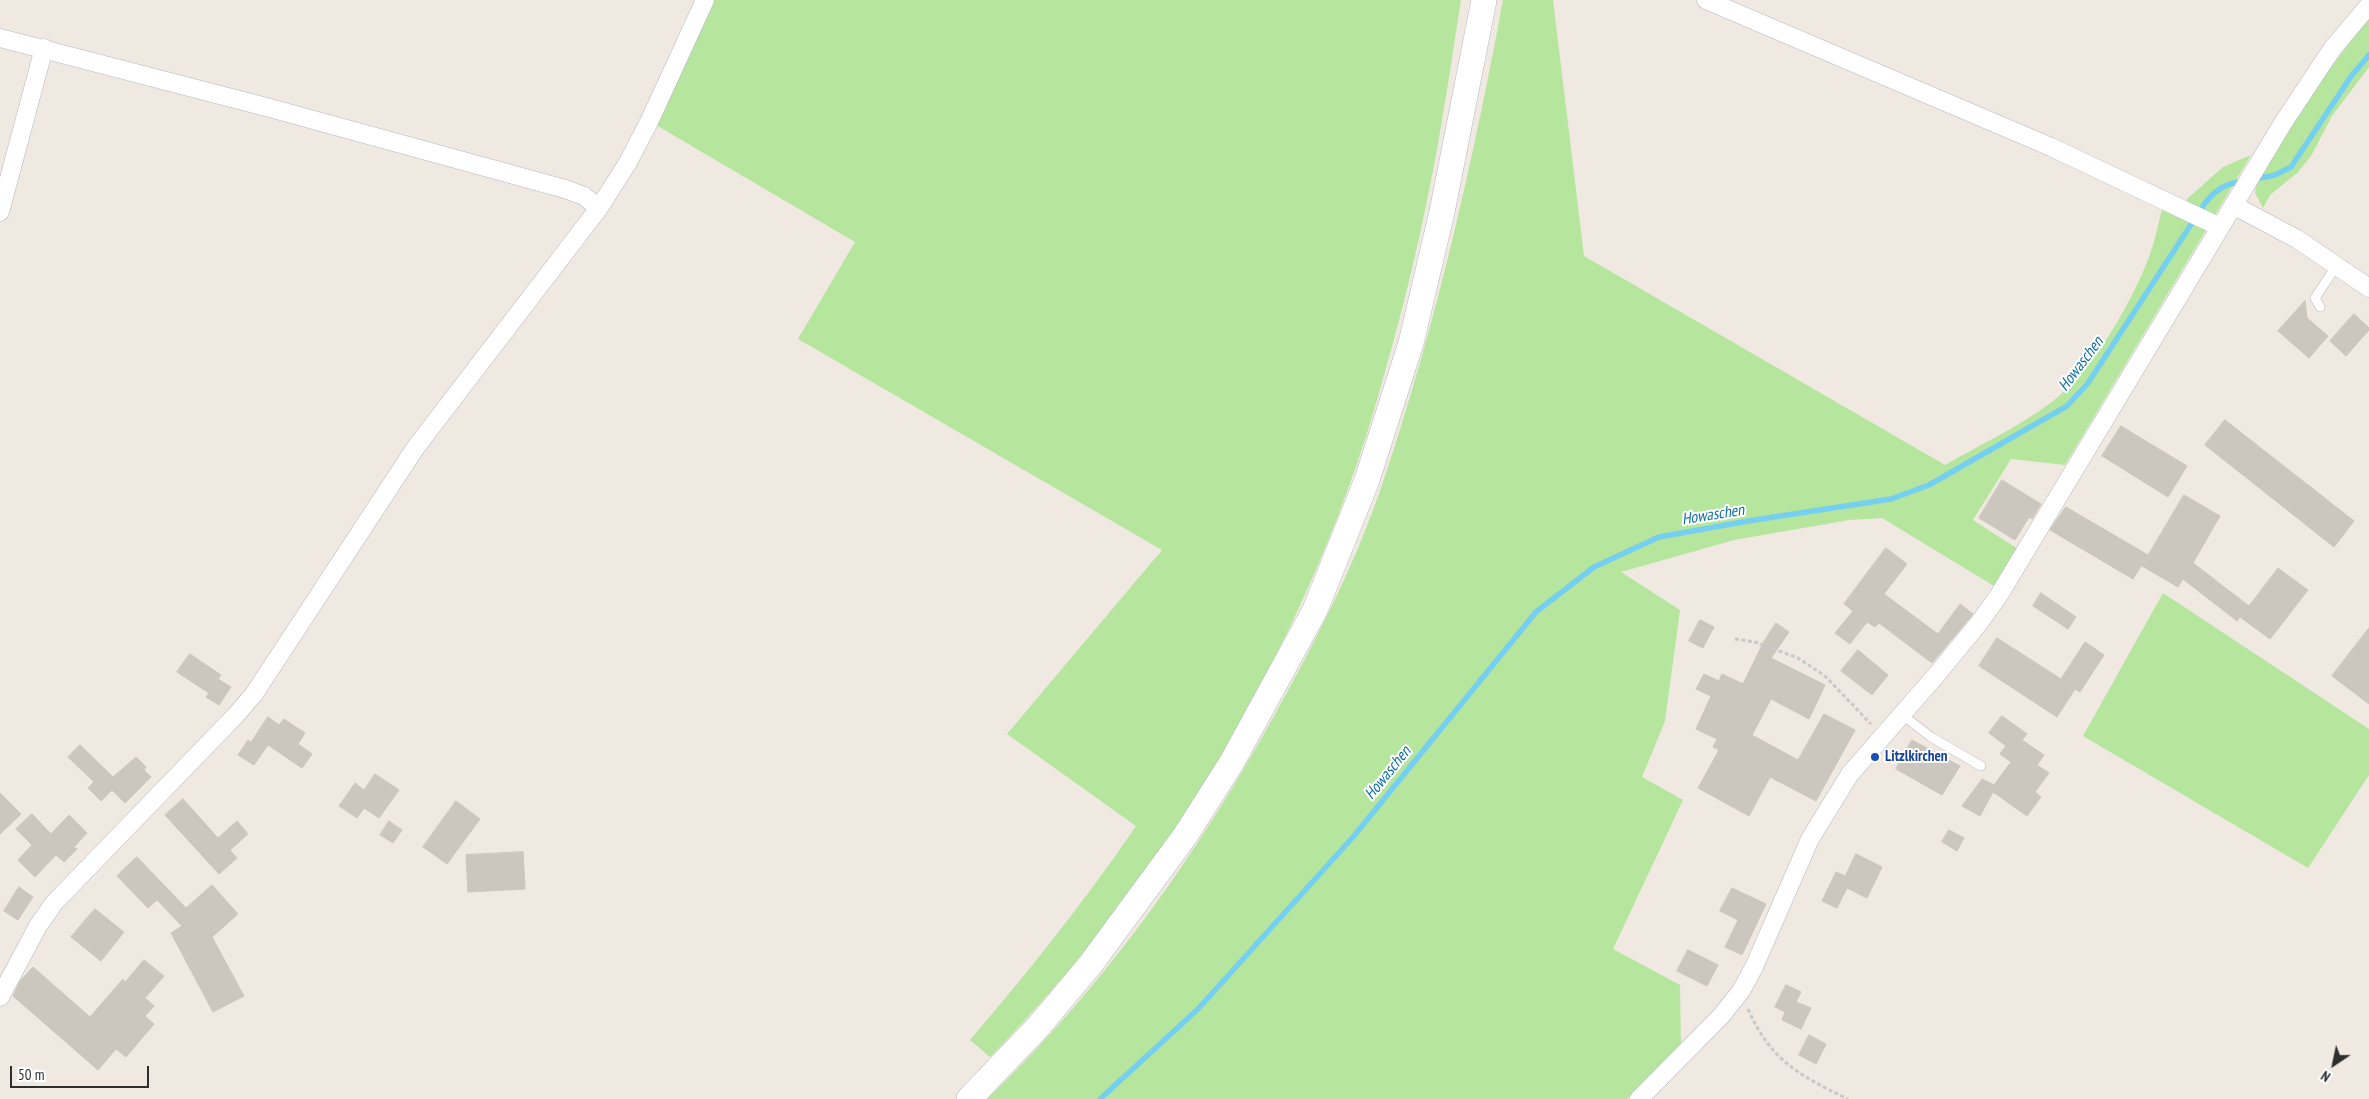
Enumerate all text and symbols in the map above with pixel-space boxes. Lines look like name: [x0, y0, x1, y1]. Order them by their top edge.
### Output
water label: Howaschen: [2054, 333, 2108, 395]
water label: Howaschen: [1680, 501, 1746, 529]
water label: Howaschen: [1361, 742, 1415, 804]
place label: Litzlkirchen: [1885, 748, 1948, 766]
marker: Litzlkirchen: [1869, 751, 1881, 763]
north arrow: [2309, 1039, 2359, 1089]
scale bar: [12, 1056, 151, 1088]
text: 50 m: [18, 1065, 44, 1084]
text: N: [2317, 1067, 2334, 1086]

